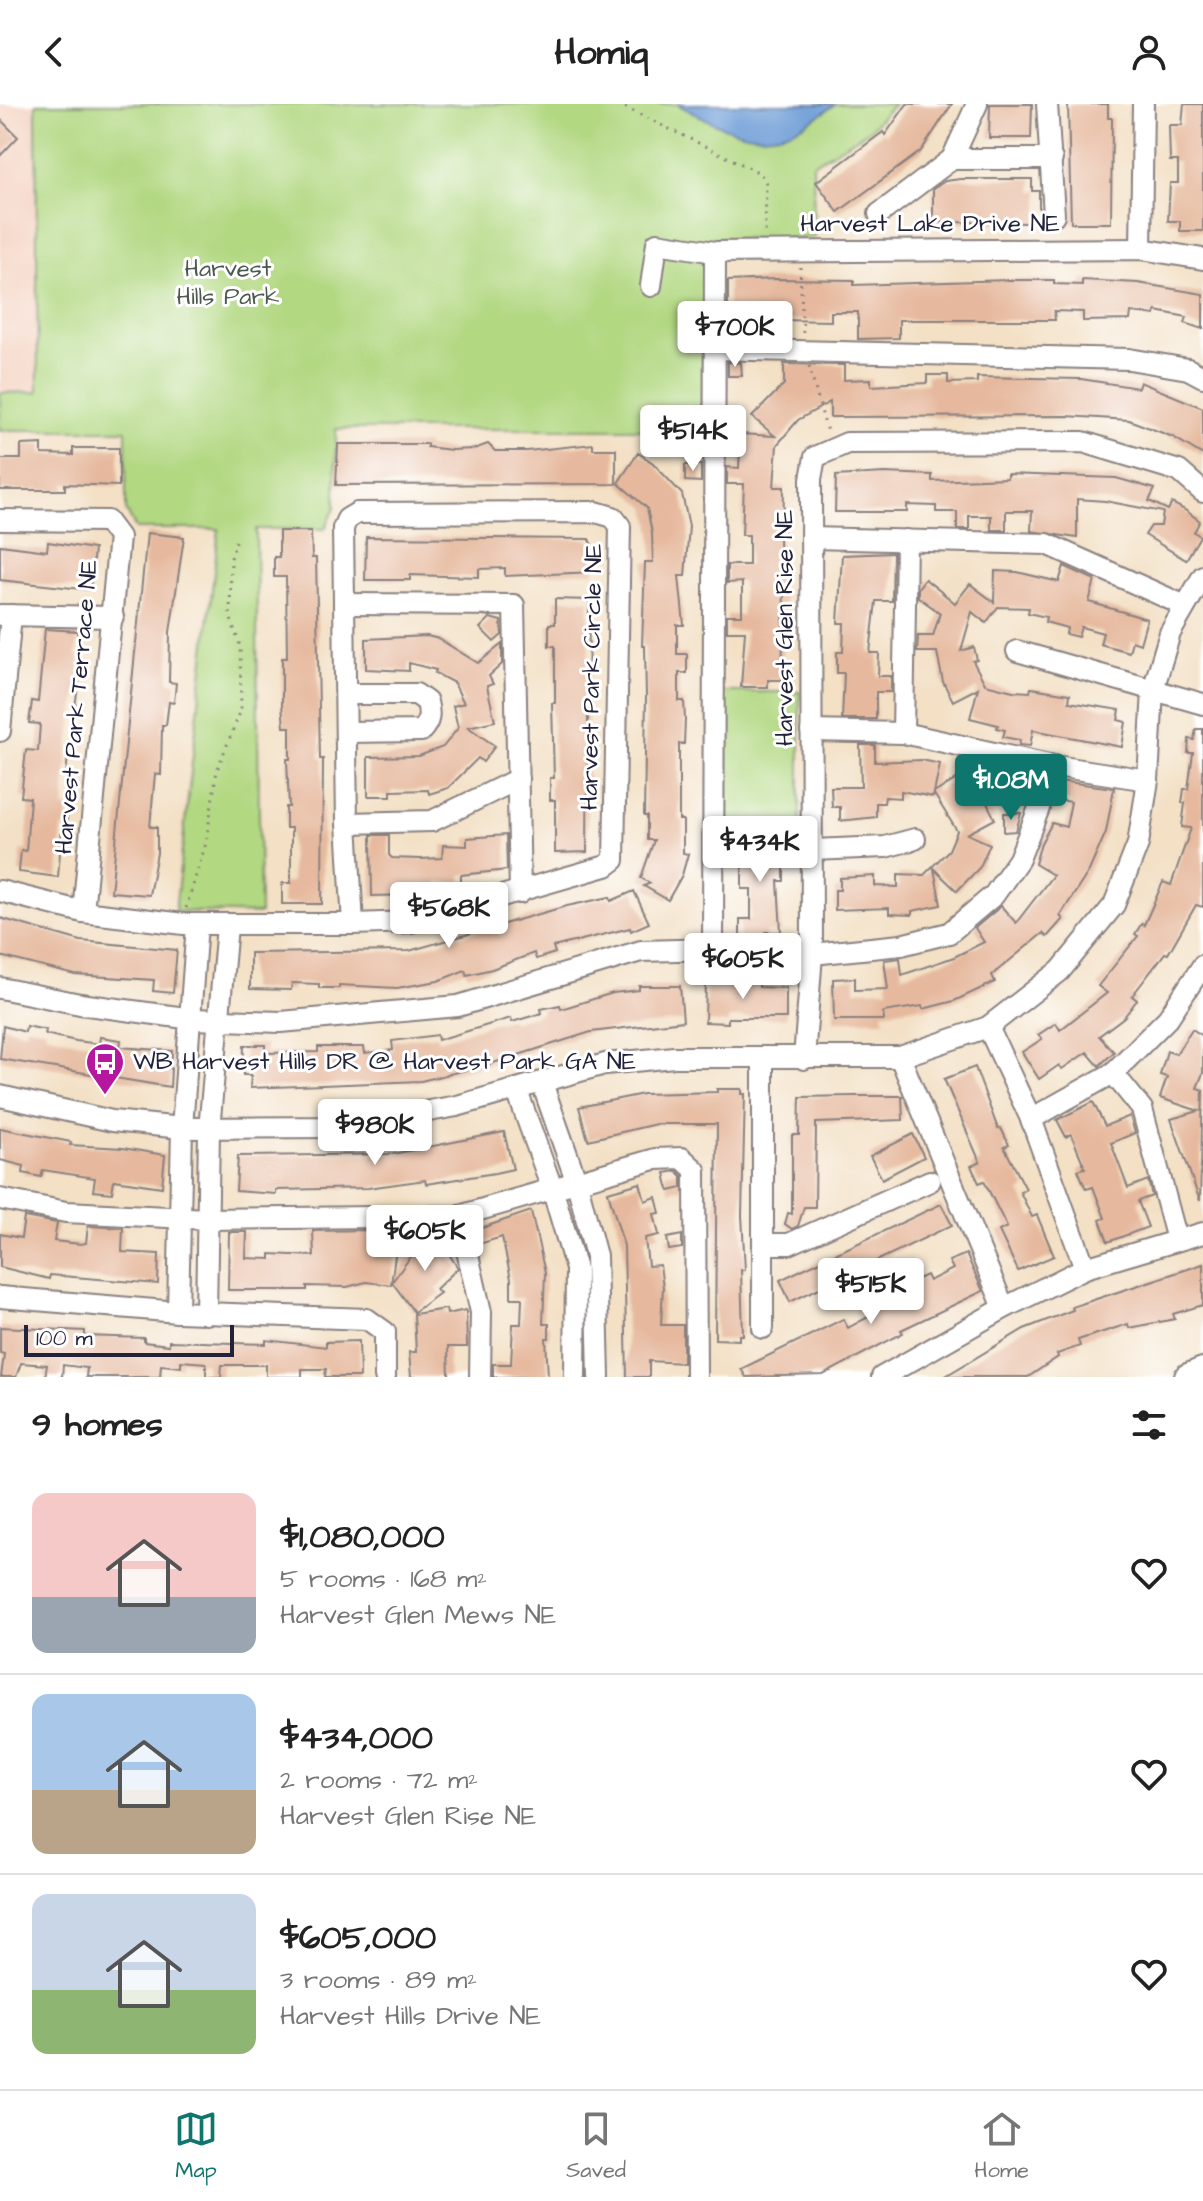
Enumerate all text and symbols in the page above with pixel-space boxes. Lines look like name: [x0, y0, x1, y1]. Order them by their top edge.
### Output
text: Homiq: [554, 27, 649, 78]
icon: back: [32, 30, 76, 74]
icon: person: [1127, 30, 1171, 74]
street label: Harvest Lake Drive NE: [800, 207, 1060, 241]
park label: Harvest Hills Park: [177, 252, 280, 314]
pin: $700K: [679, 301, 791, 369]
text: $700K: [695, 309, 775, 345]
pin: $514K: [637, 405, 749, 473]
text: $514K: [658, 413, 728, 449]
street label: Harvest Glen Rise NE: [768, 510, 802, 746]
street label: Harvest Park Circle NE: [573, 543, 611, 811]
street label: Harvest Park Terrace NE: [47, 558, 107, 856]
pin: $1.08M: [946, 754, 1076, 822]
text: $1.08M: [973, 762, 1049, 798]
pin: $434K: [704, 816, 816, 884]
text: $434K: [721, 824, 799, 860]
pin: $568K: [393, 882, 505, 950]
text: $568K: [408, 890, 490, 926]
pin: $605K: [687, 933, 799, 1001]
text: $605K: [702, 941, 784, 977]
bus stop icon: WB Harvest Hills DR @ Harvest Park GA NE: [84, 1041, 126, 1096]
place label: WB Harvest Hills DR @ Harvest Park GA NE: [133, 1045, 636, 1079]
pin: $980K: [319, 1099, 431, 1167]
text: $980K: [336, 1107, 414, 1143]
pin: $605K: [369, 1205, 481, 1273]
text: $605K: [384, 1213, 466, 1249]
pin: $515K: [815, 1258, 927, 1326]
text: $515K: [836, 1266, 906, 1302]
scale bar: [24, 1321, 234, 1357]
text: 100 m: [36, 1323, 93, 1354]
text: 9 homes: [32, 1401, 163, 1449]
icon: filters: [1127, 1403, 1171, 1447]
text: $1,080,000: [280, 1513, 445, 1561]
icon: home: [96, 1525, 192, 1621]
icon: heart: [1127, 1551, 1171, 1595]
text: 5 rooms · 168 m²: [280, 1561, 487, 1597]
text: Harvest Glen Mews NE: [280, 1597, 556, 1633]
text: $434,000: [280, 1714, 433, 1762]
icon: home: [96, 1726, 192, 1822]
icon: heart: [1127, 1752, 1171, 1796]
text: 2 rooms · 72 m²: [280, 1762, 478, 1798]
text: Harvest Glen Rise NE: [280, 1798, 536, 1834]
text: $605,000: [280, 1914, 436, 1962]
icon: home: [96, 1926, 192, 2022]
icon: heart: [1127, 1952, 1171, 1996]
text: 3 rooms · 89 m²: [280, 1962, 477, 1998]
text: Harvest Hills Drive NE: [280, 1998, 541, 2034]
tab: Map: [174, 2107, 218, 2186]
tab: Saved: [566, 2107, 626, 2186]
tab: Home: [974, 2107, 1029, 2186]

